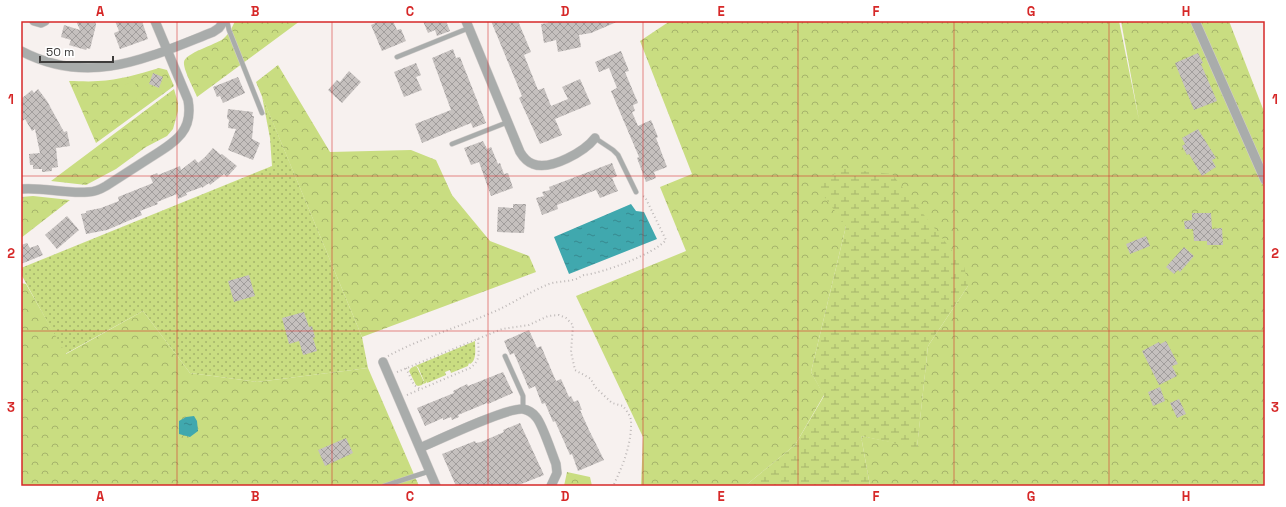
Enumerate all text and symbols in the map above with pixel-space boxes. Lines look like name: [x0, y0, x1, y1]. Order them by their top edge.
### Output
text: A: [96, 3, 105, 20]
text: B: [251, 3, 260, 20]
text: C: [406, 3, 414, 20]
text: D: [561, 3, 570, 20]
text: E: [717, 3, 725, 20]
text: F: [873, 3, 880, 20]
text: G: [1027, 3, 1035, 20]
text: H: [1182, 3, 1190, 20]
scale bar: [40, 38, 113, 64]
text: 50 m: [46, 44, 74, 60]
text: 1: [8, 91, 14, 108]
text: 1: [1272, 91, 1278, 108]
text: 2: [7, 245, 15, 262]
text: 2: [1271, 245, 1279, 262]
text: 3: [7, 399, 15, 416]
text: 3: [1271, 399, 1279, 416]
text: A: [96, 488, 105, 505]
text: B: [251, 488, 260, 505]
text: C: [406, 488, 414, 505]
text: D: [561, 488, 570, 505]
text: E: [717, 488, 725, 505]
text: F: [873, 488, 880, 505]
text: G: [1027, 488, 1035, 505]
text: H: [1182, 488, 1190, 505]

